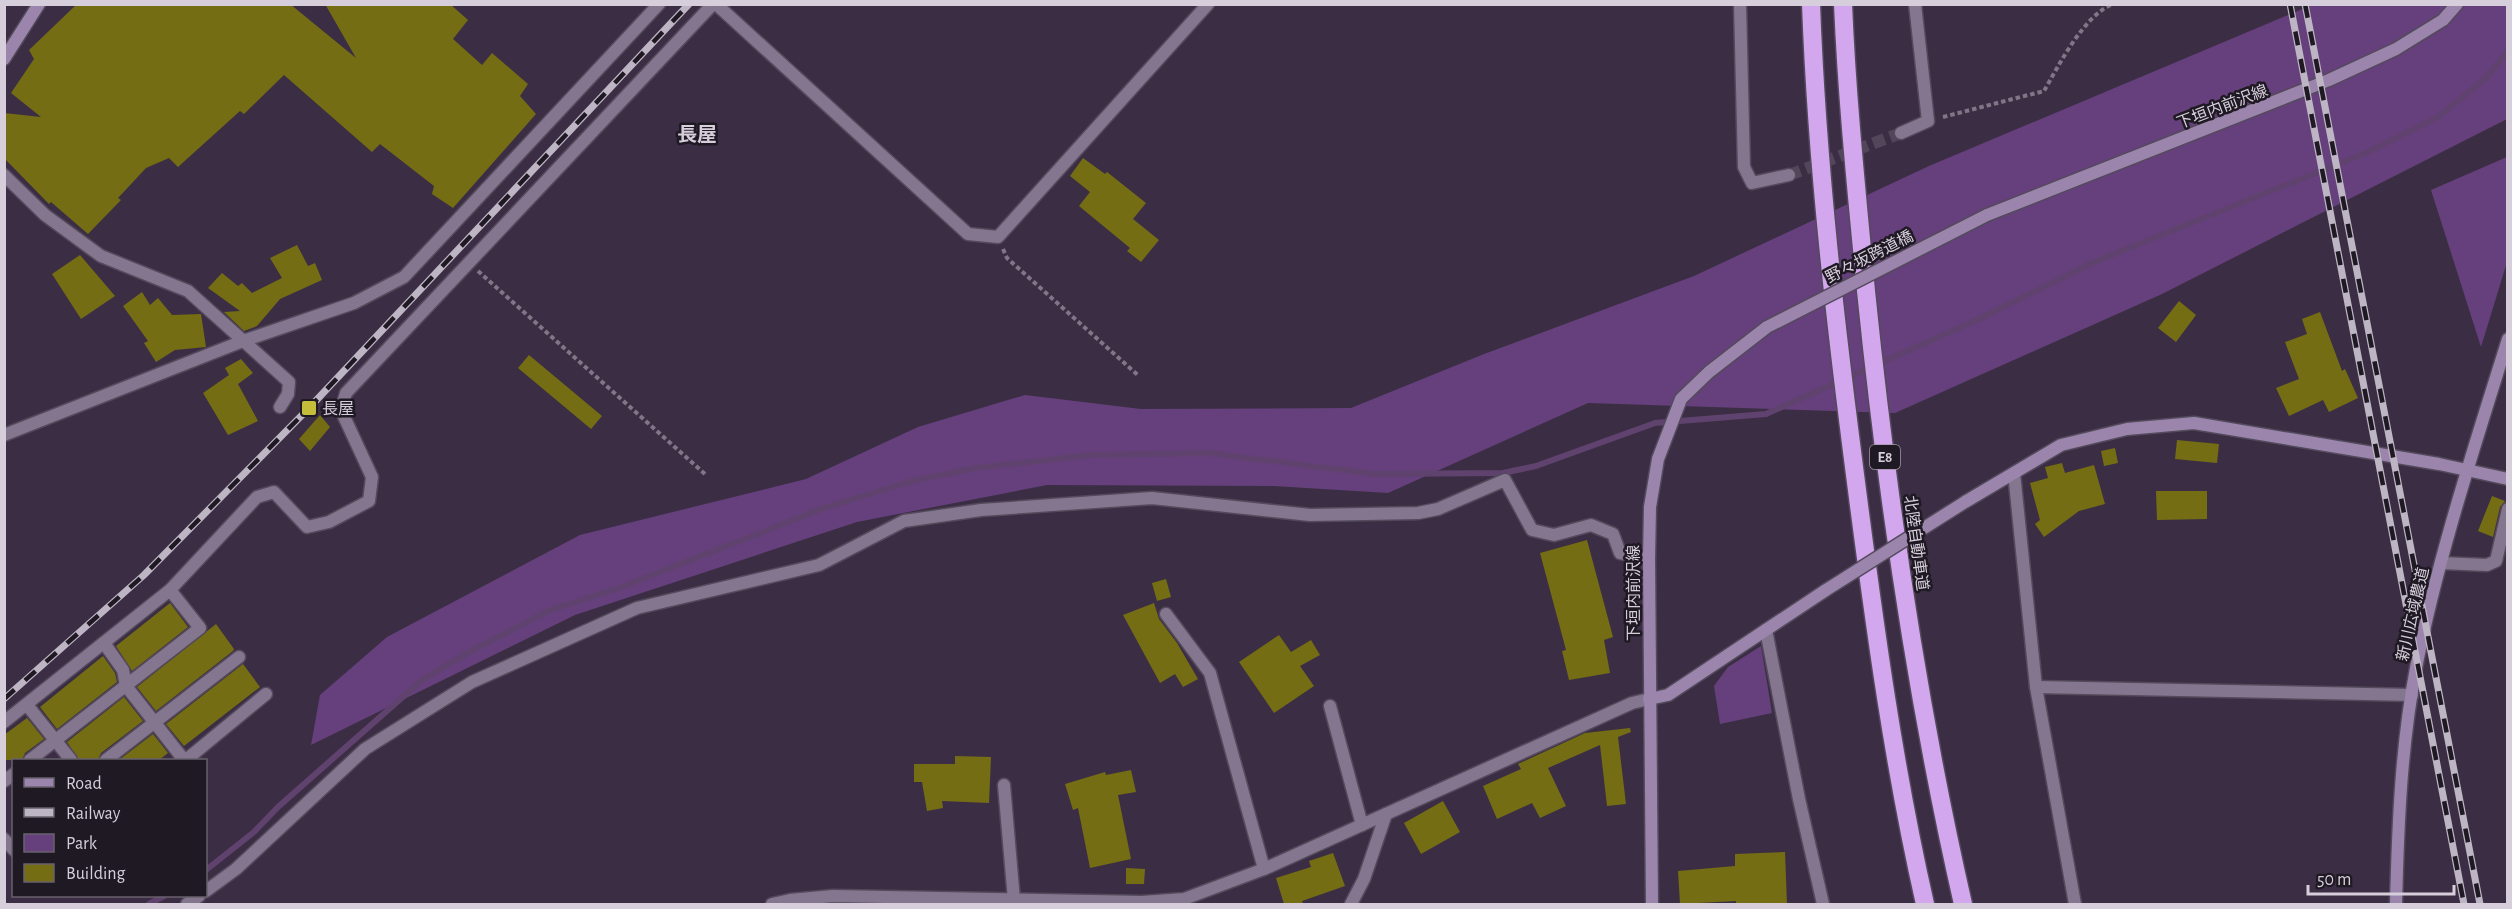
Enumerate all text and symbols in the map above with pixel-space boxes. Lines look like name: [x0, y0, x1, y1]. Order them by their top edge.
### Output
street label: 下垣内前沢線: [2174, 81, 2270, 132]
district label: 長屋: [677, 125, 717, 145]
street label: 野々坂跨道橋: [1823, 227, 1916, 286]
marker: 長屋: [300, 399, 318, 417]
place label: 長屋: [322, 401, 354, 417]
road number: E8: [1870, 445, 1900, 469]
street label: 北陸自動車道: [1901, 494, 1932, 592]
street label: 下垣内前沢線: [1625, 545, 1642, 641]
street label: 新川広域農道: [2393, 565, 2432, 663]
legend: [12, 759, 207, 897]
text: Road: [66, 775, 102, 793]
text: Railway: [66, 805, 121, 823]
text: Park: [66, 835, 98, 853]
scale bar: [2308, 858, 2454, 896]
text: Building: [66, 865, 126, 883]
text: 50 m: [2317, 871, 2351, 889]

